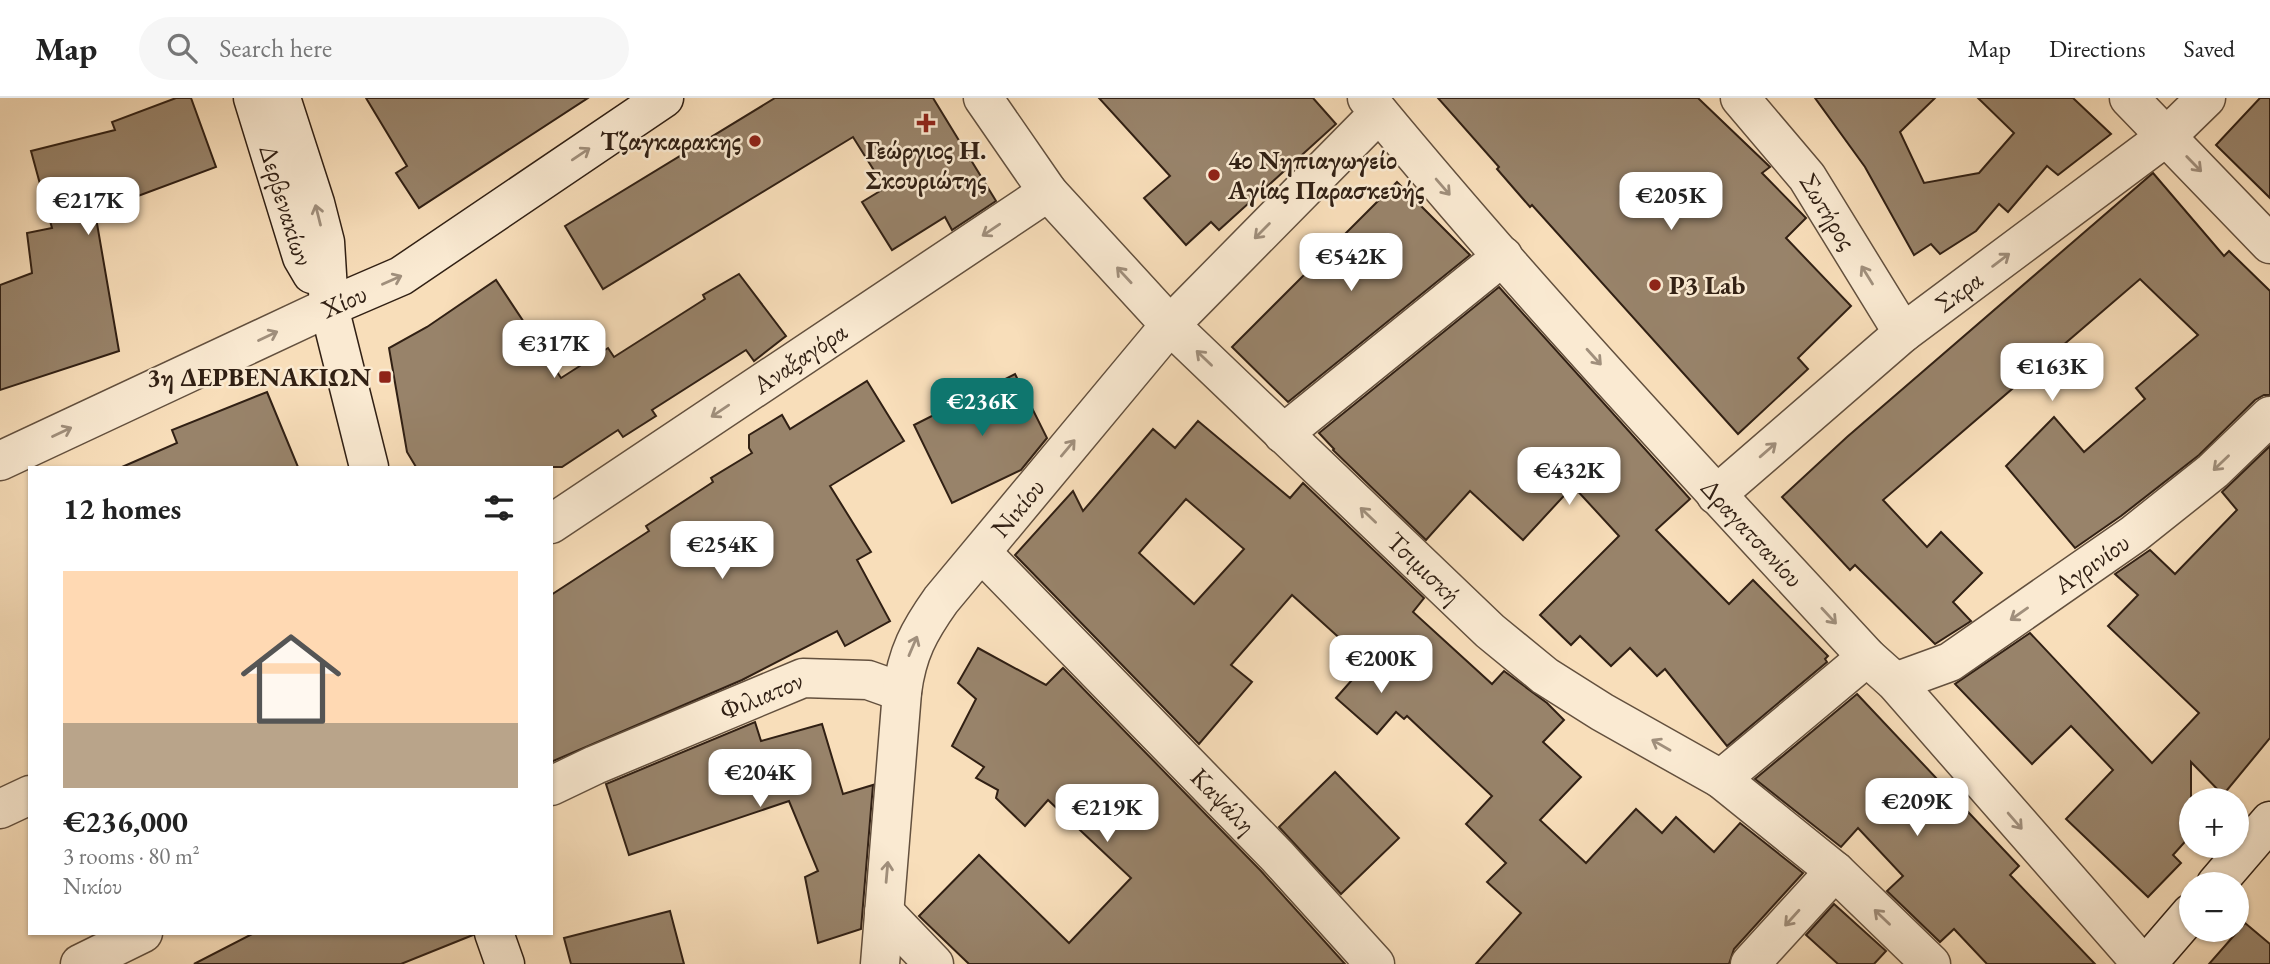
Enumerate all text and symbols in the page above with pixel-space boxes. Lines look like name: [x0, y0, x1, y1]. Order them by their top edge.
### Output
search box: [139, 17, 629, 80]
text: Map: [35, 27, 97, 70]
icon: search: [163, 29, 201, 67]
text: Search here: [219, 31, 332, 65]
text: Map: [1968, 33, 2011, 64]
text: Directions: [2049, 33, 2146, 64]
text: Saved: [2184, 33, 2235, 64]
marker: Γεώργιος Η. Σκουριώτης: [918, 115, 934, 131]
place label: Τζαγκαρακης: [600, 124, 741, 158]
marker: Τζαγκαρακης: [747, 133, 763, 149]
place label: Γεώργιος Η. Σκουριώτης: [866, 133, 986, 197]
street label: Δερβενακίων: [251, 140, 321, 273]
place label: 4ο Νηπιαγωγείο Αγίας Παρασκευής: [1227, 143, 1424, 207]
one-way arrow: [571, 147, 590, 161]
one-way arrow: [2185, 155, 2202, 172]
marker: 4ο Νηπιαγωγείο Αγίας Παρασκευής: [1206, 167, 1222, 183]
street label: Σωτήρος: [1792, 167, 1865, 256]
pin: €205K: [1622, 172, 1720, 232]
pin: €217K: [39, 178, 137, 237]
one-way arrow: [1435, 178, 1451, 196]
text: €205K: [1635, 180, 1707, 210]
text: €217K: [52, 185, 124, 215]
one-way arrow: [311, 204, 324, 227]
one-way arrow: [1254, 222, 1271, 239]
one-way arrow: [982, 223, 1001, 237]
pin: €542K: [1302, 234, 1400, 293]
text: €542K: [1315, 241, 1387, 271]
one-way arrow: [1991, 253, 2010, 267]
street label: Σκρα: [1928, 262, 1989, 320]
one-way arrow: [1860, 266, 1874, 286]
one-way arrow: [1115, 267, 1132, 284]
place label: P3 Lab: [1669, 268, 1745, 302]
one-way arrow: [381, 273, 402, 286]
street label: Χίου: [315, 276, 372, 326]
marker: P3 Lab: [1647, 277, 1663, 293]
street label: Αναξαγόρα: [745, 314, 853, 402]
pin: €317K: [505, 320, 603, 380]
text: €317K: [518, 328, 590, 358]
one-way arrow: [257, 329, 278, 342]
pin: €163K: [2003, 344, 2101, 403]
one-way arrow: [1586, 348, 1602, 366]
one-way arrow: [1196, 349, 1213, 366]
text: €163K: [2016, 351, 2088, 381]
place label: 3η ΔΕΡΒΕΝΑΚΙΩΝ: [147, 360, 371, 394]
marker: 3η ΔΕΡΒΕΝΑΚΙΩΝ: [377, 369, 393, 385]
pin: €236K: [933, 378, 1031, 438]
text: €236K: [946, 386, 1018, 416]
one-way arrow: [711, 404, 730, 418]
one-way arrow: [51, 425, 72, 439]
one-way arrow: [1060, 440, 1076, 458]
one-way arrow: [1759, 442, 1777, 458]
pin: €432K: [1520, 448, 1618, 507]
text: €432K: [1533, 455, 1605, 485]
one-way arrow: [2213, 455, 2230, 472]
street label: Νικίου: [983, 471, 1052, 544]
street label: Δραγατσανίου: [1693, 471, 1811, 595]
text: 12 homes: [63, 489, 181, 528]
icon: filters: [480, 489, 518, 527]
one-way arrow: [1360, 507, 1377, 524]
pin: €254K: [673, 522, 771, 581]
street label: Τσιμισκή: [1379, 524, 1468, 611]
street label: Αγρινίου: [2046, 525, 2136, 602]
text: €254K: [686, 529, 758, 559]
one-way arrow: [1821, 607, 1838, 624]
one-way arrow: [2010, 607, 2029, 621]
icon: home: [228, 616, 354, 742]
one-way arrow: [908, 636, 921, 658]
pin: €200K: [1332, 636, 1430, 695]
text: €200K: [1345, 643, 1417, 673]
street label: Φιλιατον: [714, 663, 808, 728]
one-way arrow: [1652, 738, 1672, 752]
pin: €204K: [711, 750, 809, 809]
text: €204K: [724, 757, 796, 787]
street label: Καψάλη: [1183, 760, 1263, 841]
pin: €209K: [1868, 778, 1966, 838]
pin: €219K: [1058, 784, 1156, 844]
text: €209K: [1881, 786, 1953, 816]
map controls: [2179, 788, 2249, 942]
button: +: [2179, 788, 2249, 858]
text: €219K: [1071, 792, 1143, 822]
text: €236,000: [63, 802, 188, 841]
one-way arrow: [2007, 811, 2023, 829]
text: 3 rooms · 80 m²: [63, 841, 200, 871]
one-way arrow: [881, 861, 894, 883]
text: Νικίου: [63, 871, 122, 901]
button: −: [2179, 872, 2249, 942]
one-way arrow: [1874, 908, 1891, 925]
one-way arrow: [1784, 909, 1801, 926]

